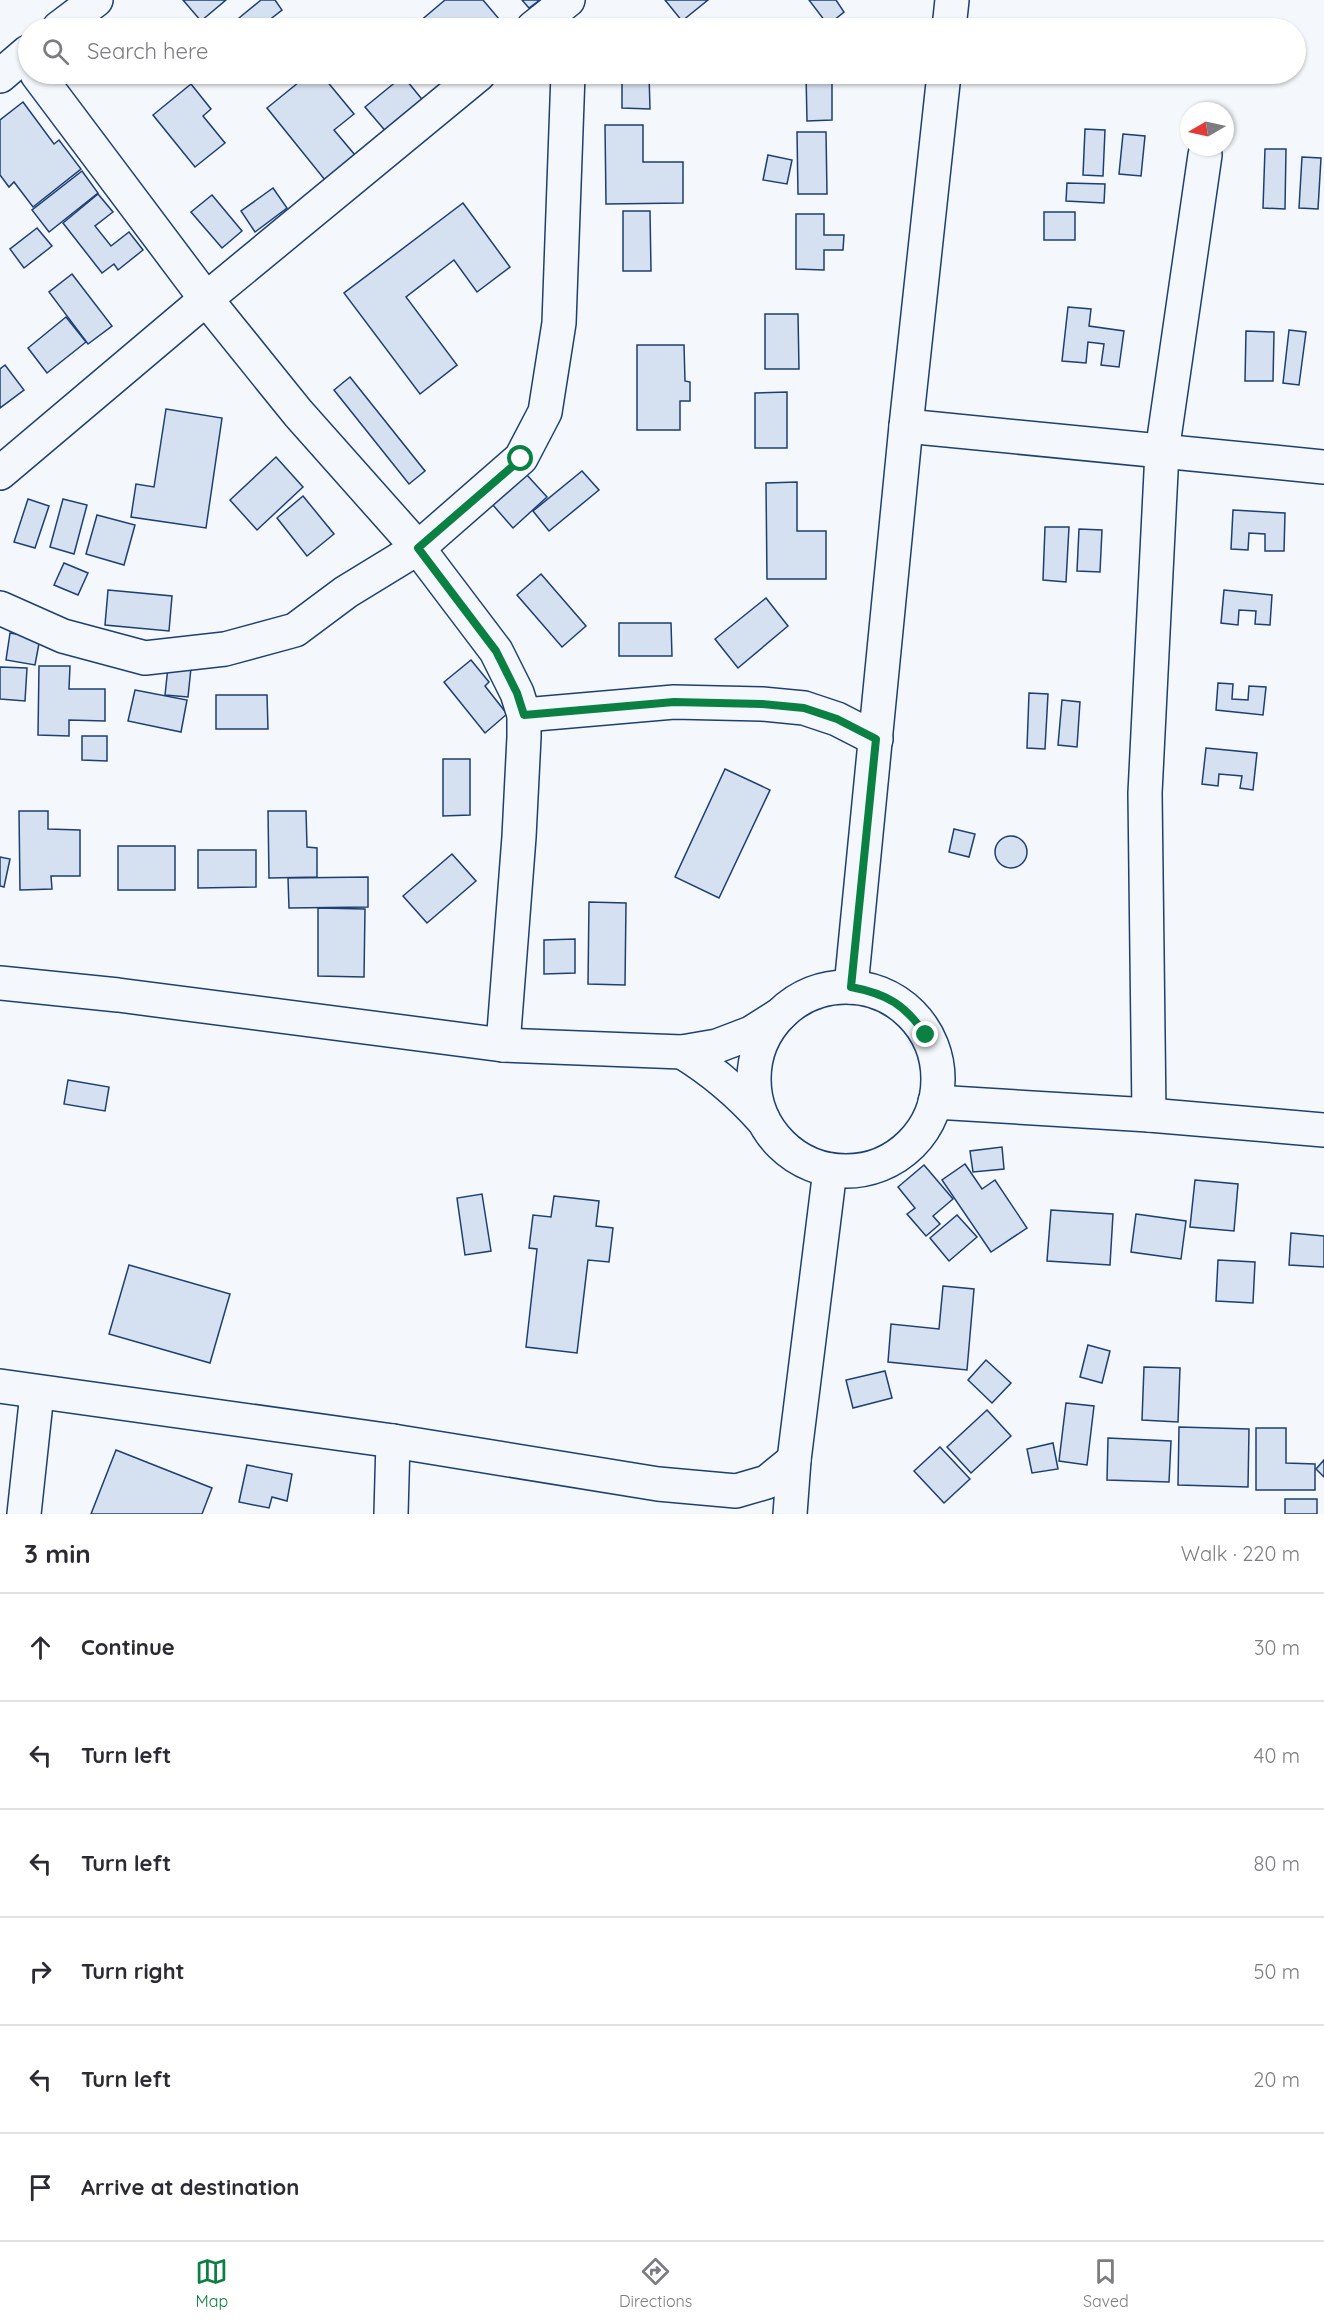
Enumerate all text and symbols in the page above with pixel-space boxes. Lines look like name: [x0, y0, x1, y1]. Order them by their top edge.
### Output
search box: [18, 18, 1306, 84]
icon: search: [39, 35, 72, 68]
text: Search here: [87, 37, 208, 65]
north arrow: [1180, 102, 1234, 156]
route start: [507, 445, 533, 471]
route end: [912, 1021, 938, 1047]
text: 3 min: [24, 1537, 91, 1570]
text: Walk · 220 m: [1181, 1541, 1300, 1566]
icon: ahead: [24, 1631, 57, 1664]
text: Continue: [81, 1633, 175, 1661]
text: 30 m: [1254, 1635, 1300, 1660]
icon: left: [24, 1739, 57, 1772]
text: Turn left: [81, 1741, 171, 1769]
text: 40 m: [1254, 1743, 1300, 1768]
icon: left: [24, 1847, 57, 1880]
text: Turn left: [81, 1849, 171, 1877]
text: 80 m: [1254, 1851, 1300, 1876]
icon: right: [24, 1955, 57, 1988]
text: Turn right: [81, 1957, 185, 1985]
text: 50 m: [1254, 1959, 1300, 1984]
icon: left: [24, 2063, 57, 2096]
text: Turn left: [81, 2065, 171, 2093]
text: 20 m: [1253, 2067, 1300, 2092]
icon: arrive: [24, 2171, 57, 2204]
text: Arrive at destination: [81, 2173, 299, 2201]
tab: Map: [195, 2255, 228, 2311]
tab: Directions: [619, 2255, 692, 2311]
tab: Saved: [1083, 2255, 1129, 2311]

